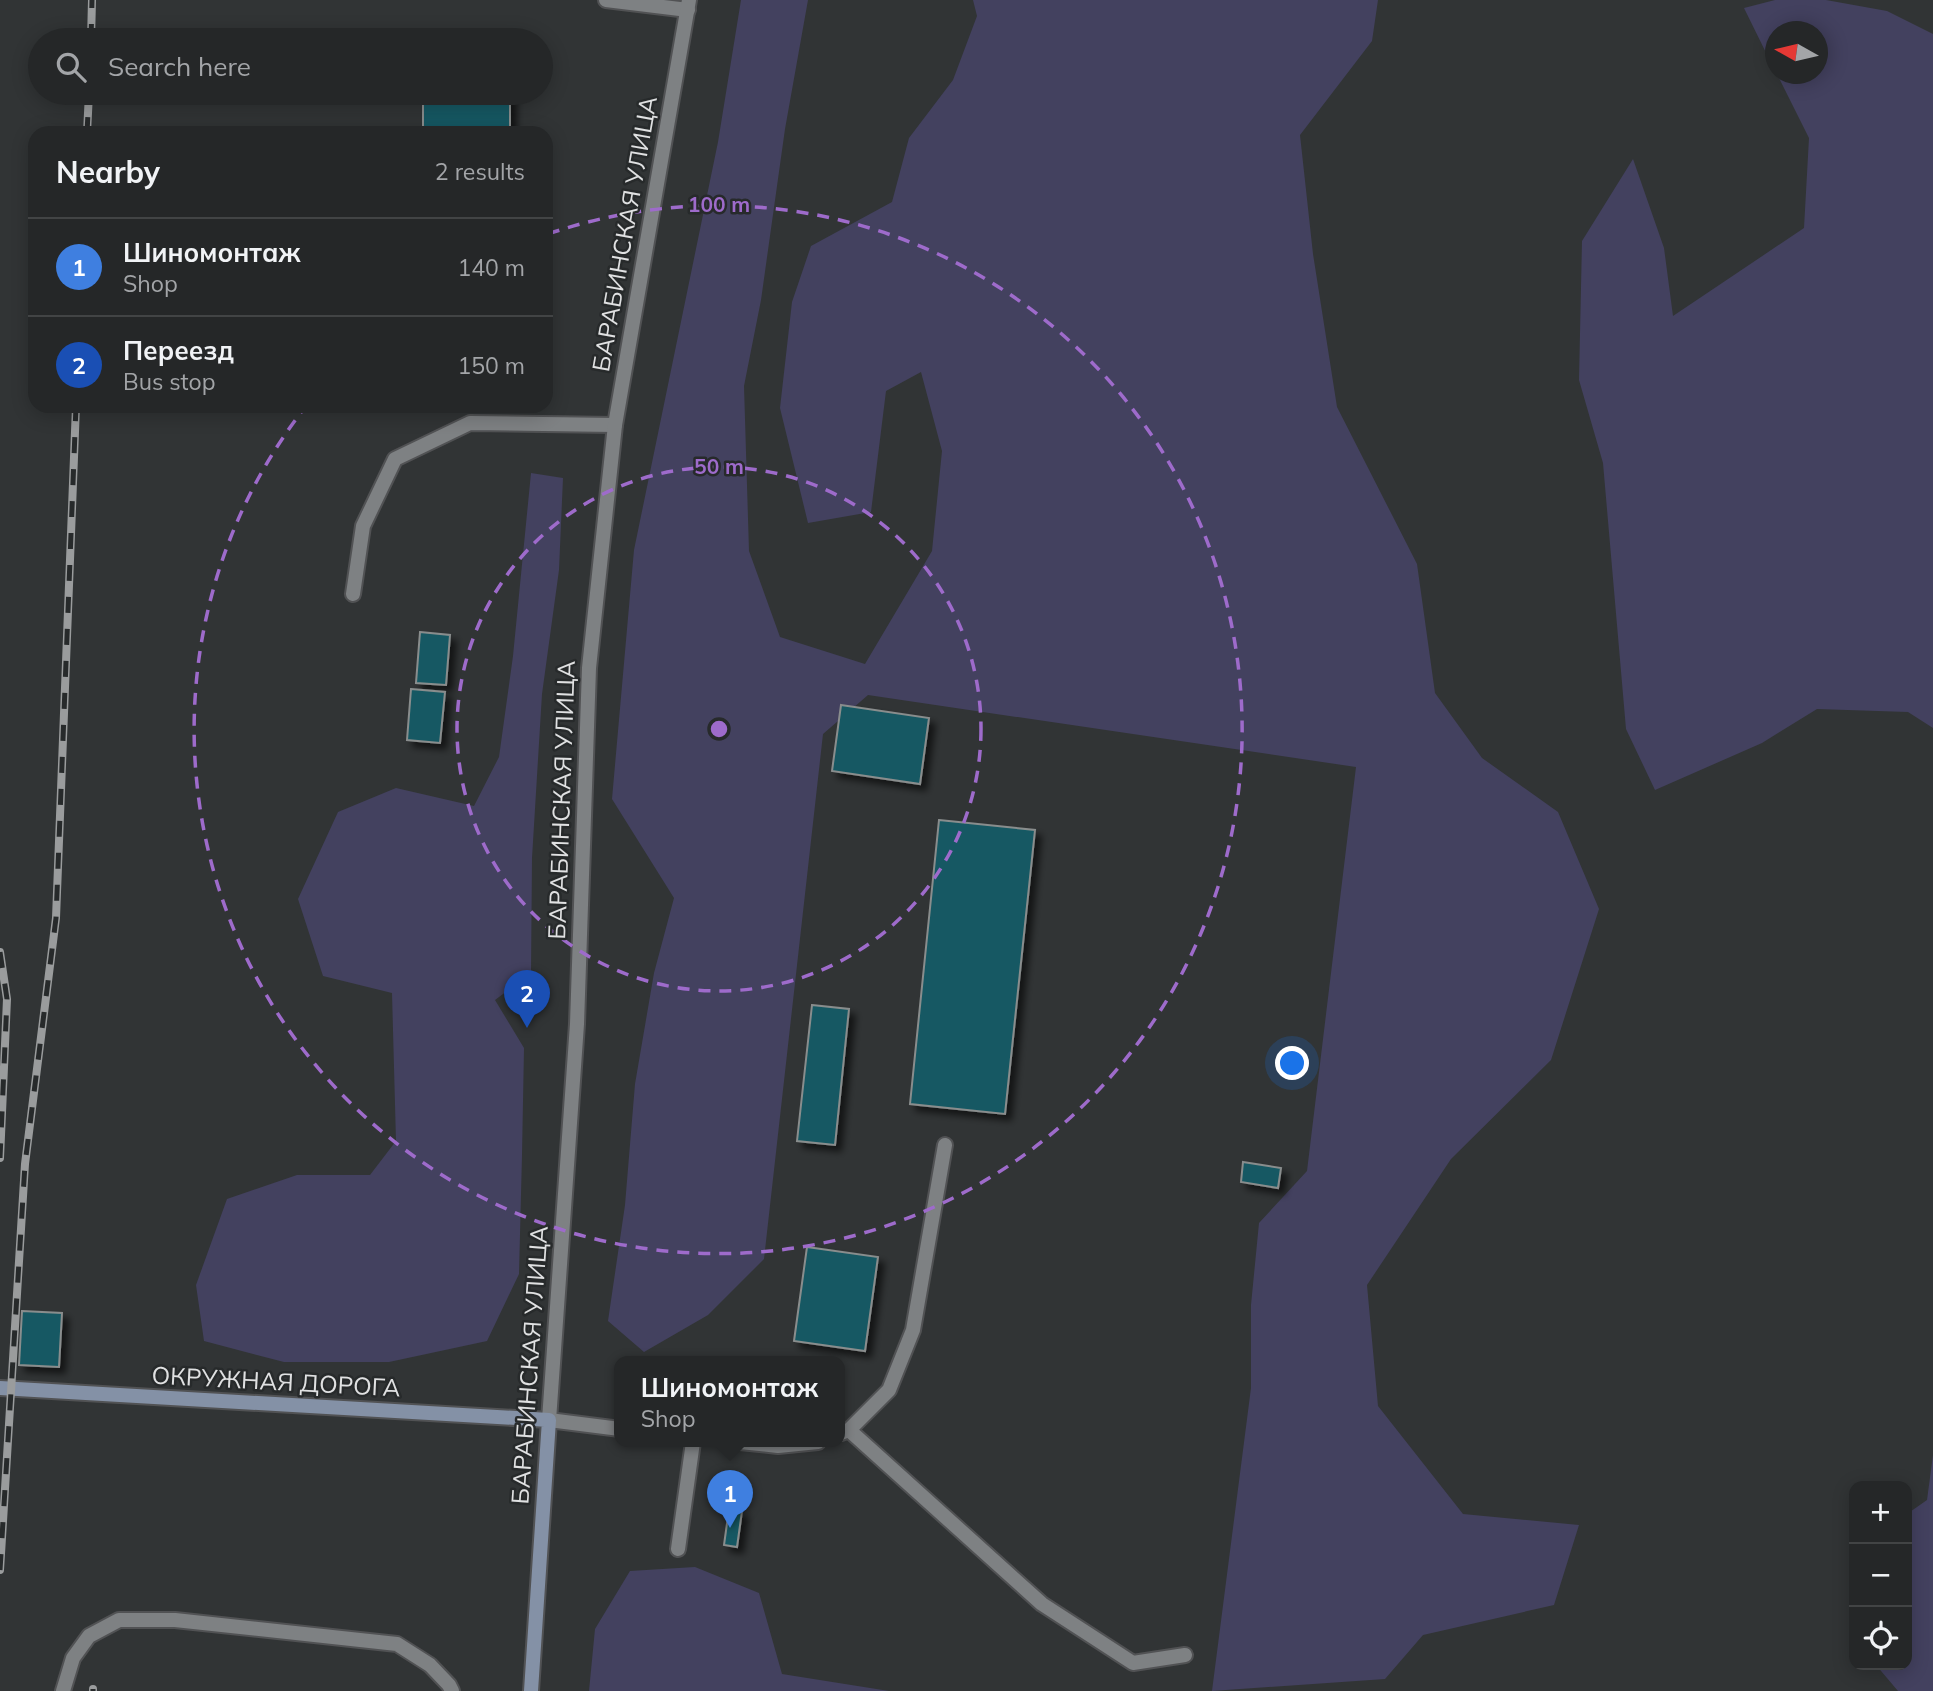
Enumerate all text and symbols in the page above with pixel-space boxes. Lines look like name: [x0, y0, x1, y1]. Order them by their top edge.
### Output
north arrow: [1765, 21, 1828, 84]
search box: [28, 28, 553, 105]
icon: search: [52, 48, 90, 86]
text: Search here: [108, 50, 251, 83]
street label: БАРАБИНСКАЯ УЛИЦА: [585, 93, 663, 374]
text: Nearby: [56, 153, 160, 191]
text: 2 results: [435, 157, 525, 186]
text: 100 m: [688, 191, 750, 217]
text: Шиномонтаж: [123, 236, 300, 269]
text: 1: [72, 253, 86, 282]
text: 140 m: [457, 253, 525, 282]
text: Shop: [123, 269, 178, 298]
text: Переезд: [123, 334, 234, 367]
text: 2: [72, 351, 86, 380]
text: 150 m: [457, 351, 525, 380]
text: Bus stop: [123, 367, 215, 396]
text: 50 m: [694, 453, 744, 479]
street label: БАРАБИНСКАЯ УЛИЦА: [541, 660, 581, 940]
centre of rings: [707, 717, 731, 741]
pin: 2: [504, 970, 550, 1028]
your location: [1275, 1046, 1309, 1080]
street label: БАРАБИНСКАЯ УЛИЦА: [504, 1224, 554, 1505]
popup: [614, 1356, 845, 1447]
street label: ОКРУЖНАЯ ДОРОГА: [151, 1360, 402, 1403]
text: Шиномонтаж: [641, 1371, 818, 1404]
text: Shop: [641, 1404, 696, 1433]
pin: 1: [707, 1470, 753, 1528]
map controls: [1849, 1481, 1912, 1670]
button: +: [1849, 1481, 1912, 1544]
button: −: [1849, 1544, 1912, 1607]
button: locate: [1849, 1607, 1912, 1670]

